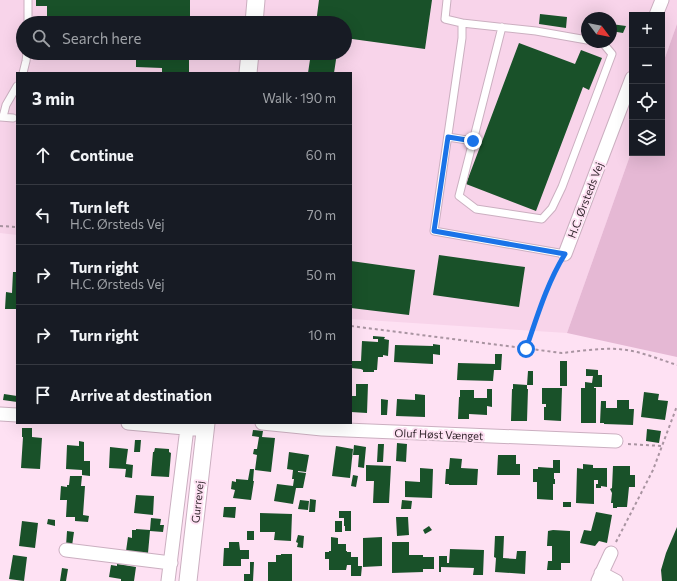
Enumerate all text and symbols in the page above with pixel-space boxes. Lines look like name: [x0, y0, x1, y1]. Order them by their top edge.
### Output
north arrow: [581, 12, 617, 48]
map controls: [629, 12, 665, 156]
button: +: [629, 12, 665, 48]
search box: [16, 16, 352, 60]
icon: search: [30, 27, 52, 49]
text: Search here: [62, 29, 141, 47]
button: −: [629, 48, 665, 84]
button: locate: [629, 84, 665, 120]
text: 3 min: [32, 88, 75, 109]
text: Walk · 190 m: [262, 90, 336, 106]
button: layers: [629, 120, 665, 156]
route end: [464, 132, 482, 150]
icon: ahead: [32, 144, 54, 166]
text: Continue: [70, 146, 134, 164]
text: 60 m: [306, 147, 336, 163]
street label: H.C. Ørsteds Vej: [565, 160, 605, 240]
text: Turn left: [70, 198, 129, 216]
icon: left: [32, 204, 54, 226]
text: 70 m: [307, 207, 336, 223]
text: H.C. Ørsteds Vej: [70, 216, 165, 232]
text: Turn right: [70, 258, 139, 276]
icon: right: [32, 264, 54, 286]
text: 50 m: [306, 267, 336, 283]
text: H.C. Ørsteds Vej: [70, 276, 165, 292]
icon: right: [32, 324, 54, 346]
text: Turn right: [70, 326, 139, 344]
text: 10 m: [308, 327, 336, 343]
route start: [517, 340, 535, 358]
icon: arrive: [32, 384, 54, 406]
text: Arrive at destination: [70, 386, 212, 404]
street label: Oluf Høst Vænget: [394, 426, 484, 442]
street label: Gurrevej: [188, 480, 206, 524]

